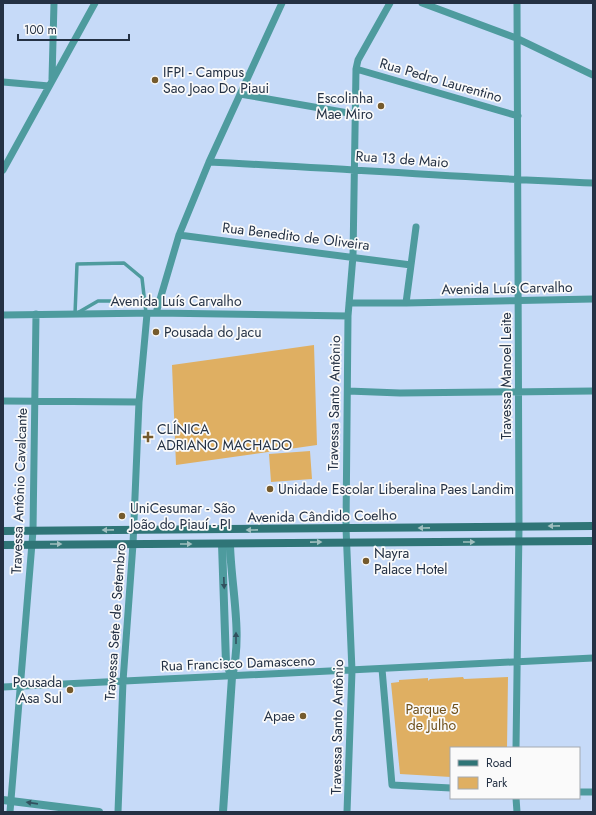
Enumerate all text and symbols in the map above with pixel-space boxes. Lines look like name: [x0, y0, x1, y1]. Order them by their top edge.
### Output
scale bar: [18, 16, 129, 42]
text: 100 m: [24, 21, 57, 39]
street label: Rua Pedro Laurentino: [377, 53, 505, 107]
place label: IFPI - Campus Sao Joao Do Piaui: [163, 62, 269, 98]
marker: IFPI - Campus Sao Joao Do Piaui: [150, 75, 160, 85]
place label: Escolinha Mae Miro: [316, 88, 373, 124]
marker: Escolinha Mae Miro: [376, 101, 386, 111]
street label: Rua 13 de Maio: [355, 146, 449, 172]
street label: Rua Benedito de Oliveira: [221, 217, 371, 255]
street label: Avenida Luís Carvalho: [441, 277, 573, 299]
street label: Avenida Luís Carvalho: [110, 291, 242, 311]
street label: Travessa Manoel Leite: [496, 312, 516, 440]
place label: Pousada do Jacu: [164, 322, 262, 342]
marker: Pousada do Jacu: [151, 327, 161, 337]
street label: Travessa Santo Antônio: [323, 335, 345, 471]
street label: Travessa Antônio Cavalcante: [6, 408, 32, 574]
place label: CLÍNICA ADRIANO MACHADO: [157, 419, 292, 455]
marker: CLÍNICA ADRIANO MACHADO: [142, 431, 154, 443]
place label: Unidade Escolar Liberalina Paes Landim: [278, 479, 514, 499]
marker: Unidade Escolar Liberalina Paes Landim: [265, 484, 275, 494]
place label: UniCesumar - São João do Piauí - PI: [128, 498, 236, 534]
street label: Avenida Cândido Coelho: [247, 505, 397, 527]
marker: UniCesumar - São João do Piauí - PI: [117, 511, 127, 521]
one-way arrow: [547, 523, 560, 529]
one-way arrow: [418, 524, 430, 531]
one-way arrow: [101, 527, 114, 533]
one-way arrow: [245, 527, 258, 533]
one-way arrow: [310, 539, 323, 545]
one-way arrow: [463, 539, 476, 545]
one-way arrow: [50, 541, 63, 547]
one-way arrow: [180, 541, 193, 547]
street label: Travessa Sete de Setembro: [100, 542, 131, 701]
place label: Nayra Palace Hotel: [374, 543, 448, 579]
marker: Nayra Palace Hotel: [361, 556, 371, 566]
one-way arrow: [221, 577, 227, 590]
one-way arrow: [233, 631, 239, 644]
street label: Rua Francisco Damasceno: [160, 650, 316, 676]
street label: Travessa Santo Antônio: [326, 659, 348, 795]
place label: Pousada Asa Sul: [13, 672, 62, 708]
marker: Pousada Asa Sul: [65, 685, 75, 695]
park label: Parque 5 de Julho: [405, 699, 459, 735]
place label: Apae: [264, 706, 295, 726]
marker: Apae: [298, 711, 308, 721]
legend: [450, 747, 580, 799]
text: Road: [486, 754, 512, 772]
text: Park: [486, 774, 508, 792]
one-way arrow: [26, 800, 38, 806]

